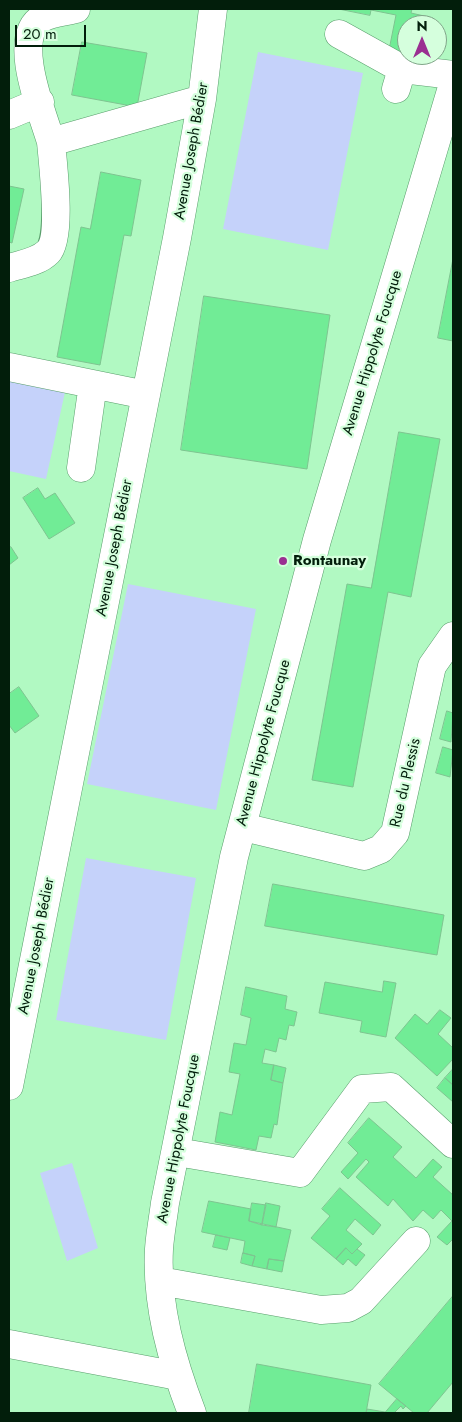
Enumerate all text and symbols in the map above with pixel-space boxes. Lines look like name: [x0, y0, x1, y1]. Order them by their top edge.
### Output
scale bar: [18, 15, 89, 47]
north arrow: [397, 15, 447, 65]
text: N: [416, 16, 428, 36]
text: 20 m: [23, 23, 57, 45]
street label: Avenue Joseph Bédier: [171, 81, 213, 221]
street label: Avenue Hippolyte Foucque: [339, 268, 407, 438]
street label: Avenue Joseph Bédier: [93, 478, 137, 618]
place label: Rontaunay: [293, 552, 366, 570]
marker: Rontaunay: [277, 555, 289, 567]
street label: Avenue Hippolyte Foucque: [233, 658, 295, 828]
street label: Rue du Plessis: [387, 737, 425, 829]
street label: Avenue Joseph Bédier: [15, 876, 59, 1016]
street label: Avenue Hippolyte Foucque: [154, 1053, 204, 1225]

